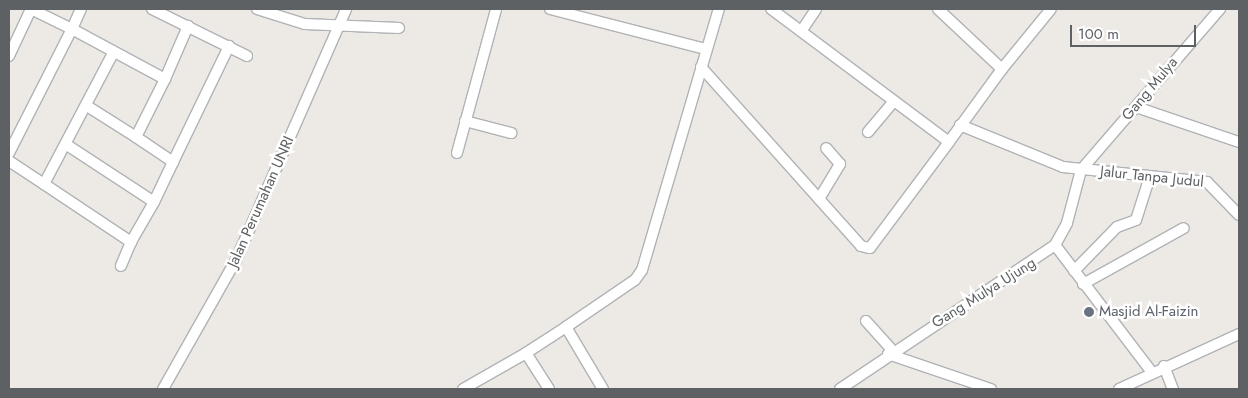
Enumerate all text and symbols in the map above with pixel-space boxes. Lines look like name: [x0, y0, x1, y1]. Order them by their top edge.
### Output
scale bar: [1073, 15, 1199, 47]
text: 100 m: [1078, 23, 1119, 45]
street label: Gang Mulya: [1118, 54, 1182, 124]
street label: Jalan Perumahan UNRI: [224, 134, 298, 270]
street label: Jalur Tanpa Judul: [1099, 163, 1205, 191]
street label: Gang Mulya Ujung: [929, 254, 1039, 332]
place label: Masjid Al-Faizin: [1099, 303, 1198, 321]
marker: Masjid Al-Faizin: [1083, 306, 1095, 318]

